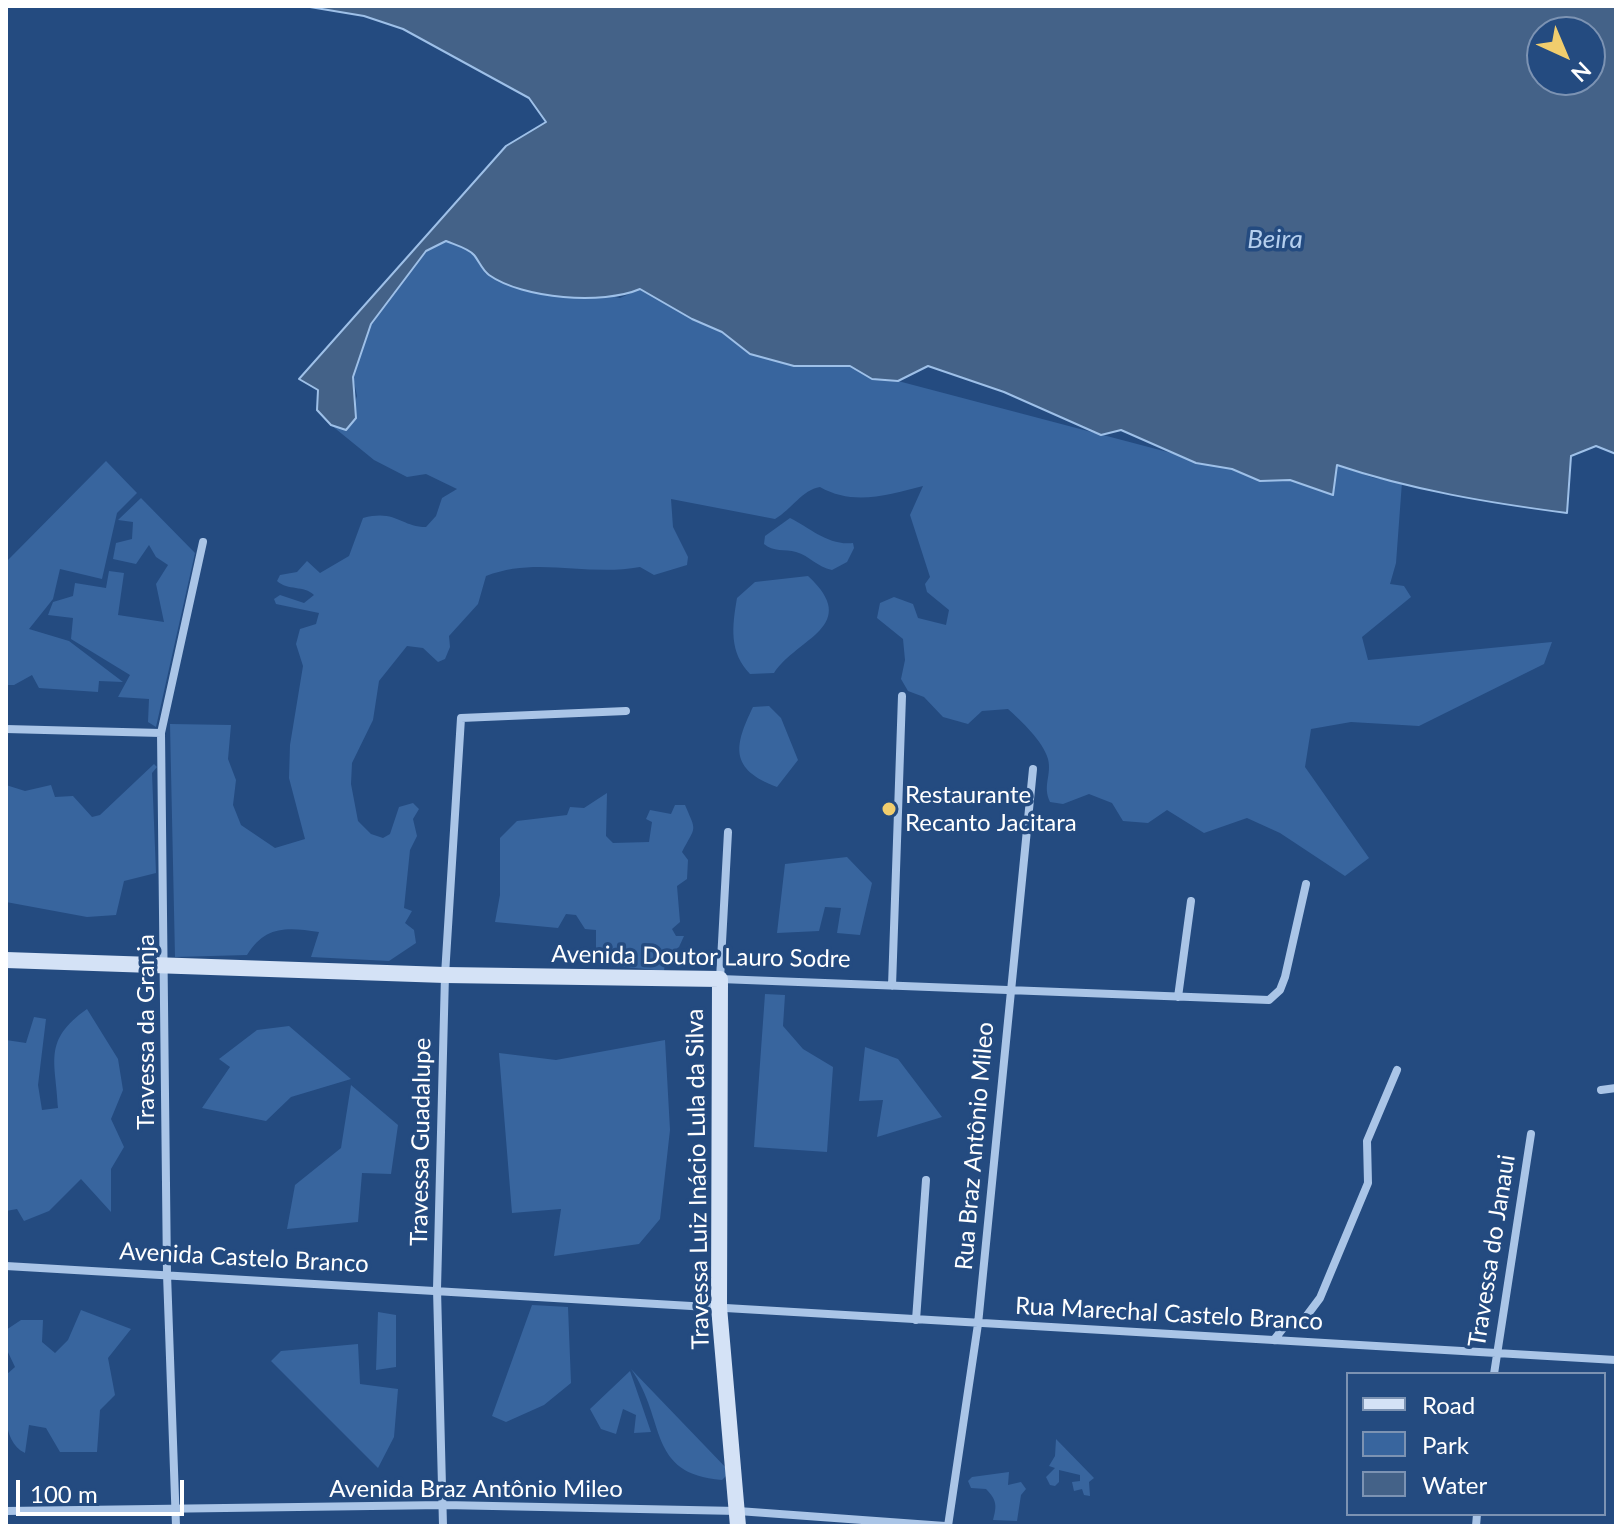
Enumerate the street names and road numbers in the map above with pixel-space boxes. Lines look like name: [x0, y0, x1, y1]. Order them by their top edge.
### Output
street label: Travessa da Granja: [132, 934, 160, 1130]
street label: Avenida Doutor Lauro Sodre: [551, 940, 851, 974]
street label: Travessa Luiz Inácio Lula da Silva: [681, 1008, 715, 1350]
street label: Rua Braz Antônio Mileo: [950, 1021, 1000, 1271]
street label: Travessa Guadalupe: [405, 1038, 437, 1246]
street label: Travessa do Janaui: [1463, 1153, 1521, 1349]
street label: Avenida Castelo Branco: [119, 1237, 369, 1279]
street label: Rua Marechal Castelo Branco: [1014, 1292, 1324, 1336]
street label: Avenida Braz Antônio Mileo: [329, 1475, 623, 1503]

